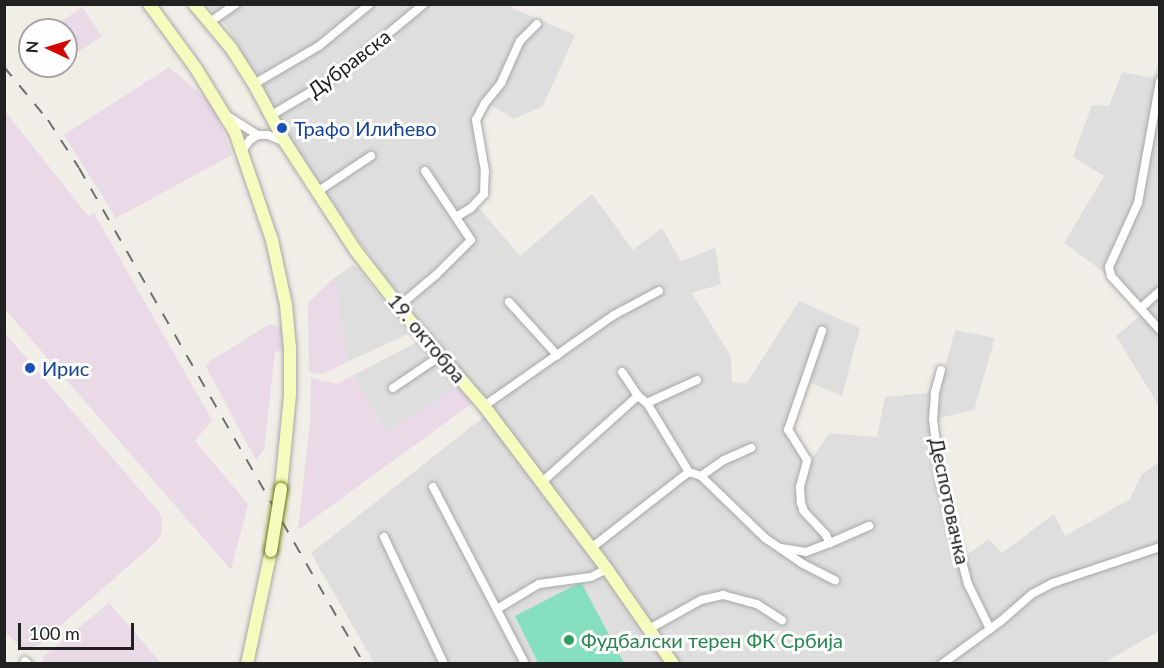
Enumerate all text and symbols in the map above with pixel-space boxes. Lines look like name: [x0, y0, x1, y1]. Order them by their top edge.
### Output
north arrow: [18, 18, 78, 78]
street label: Дубравска: [303, 24, 395, 102]
text: N: [22, 40, 41, 54]
place label: Трафо Илићево: [294, 116, 437, 140]
marker: Трафо Илићево: [275, 121, 289, 135]
street label: 19. октобра: [383, 289, 471, 387]
place label: Ирис: [42, 356, 89, 380]
marker: Ирис: [23, 361, 37, 375]
street label: Деспотовачка: [925, 435, 975, 567]
scale bar: [21, 611, 136, 649]
text: 100 m: [29, 622, 80, 644]
place label: Фудбалски терен ФК Србија: [581, 628, 843, 652]
marker: Фудбалски терен ФК Србија: [562, 633, 576, 647]

